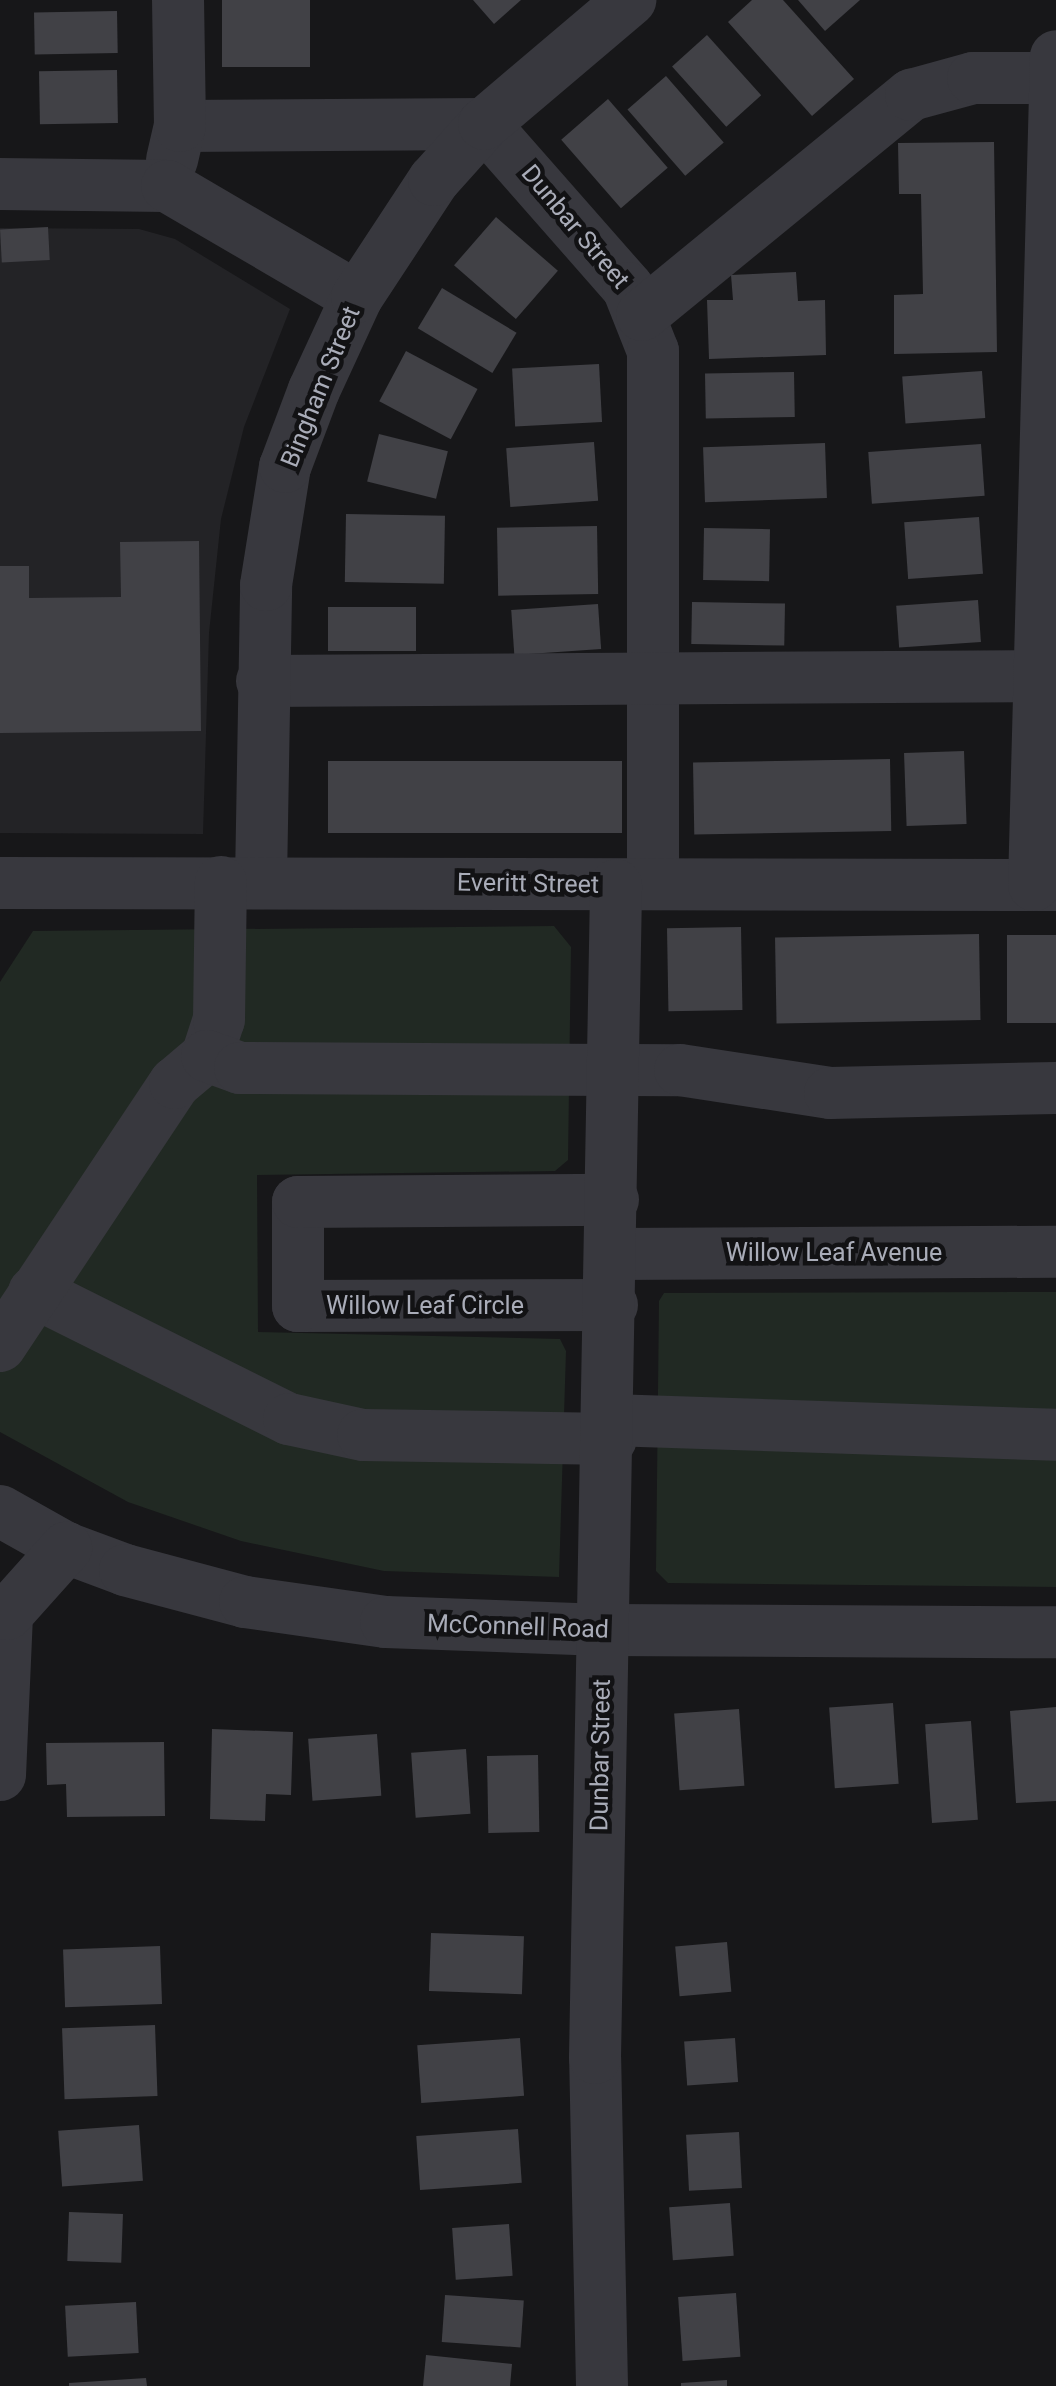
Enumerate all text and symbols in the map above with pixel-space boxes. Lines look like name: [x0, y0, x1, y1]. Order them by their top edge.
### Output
street label: Dunbar Street: [515, 159, 635, 295]
street label: Bingham Street: [275, 302, 367, 472]
street label: Everitt Street: [457, 868, 599, 900]
street label: Willow Leaf Avenue: [726, 1238, 942, 1268]
street label: Willow Leaf Circle: [326, 1291, 524, 1321]
street label: McConnell Road: [427, 1609, 609, 1645]
street label: Dunbar Street: [585, 1679, 617, 1831]

